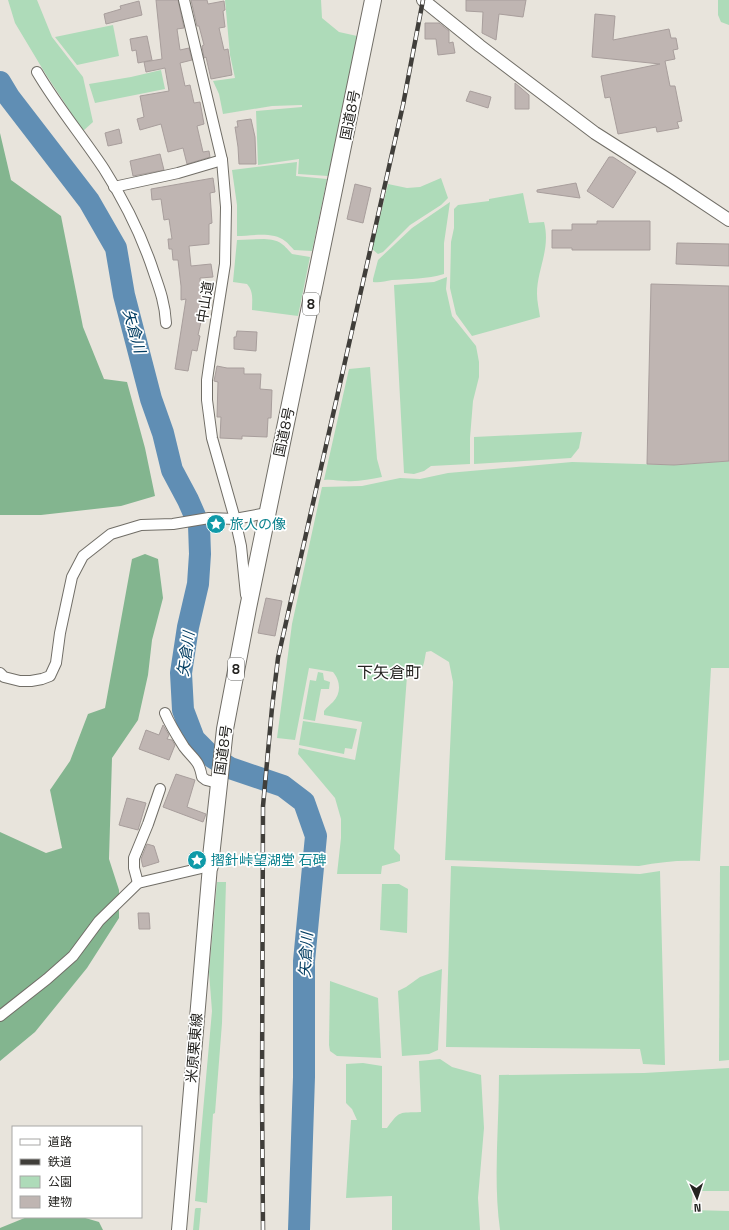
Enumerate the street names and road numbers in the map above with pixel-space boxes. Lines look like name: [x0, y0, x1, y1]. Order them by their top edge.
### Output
street label: 国道8号: [336, 88, 364, 142]
street label: 中山道: [193, 280, 217, 324]
road number: 8: [303, 293, 319, 315]
street label: 国道8号: [270, 405, 298, 459]
road number: 8: [228, 658, 244, 680]
street label: 国道8号: [211, 724, 235, 776]
street label: 米原栗東線: [182, 1012, 206, 1084]

